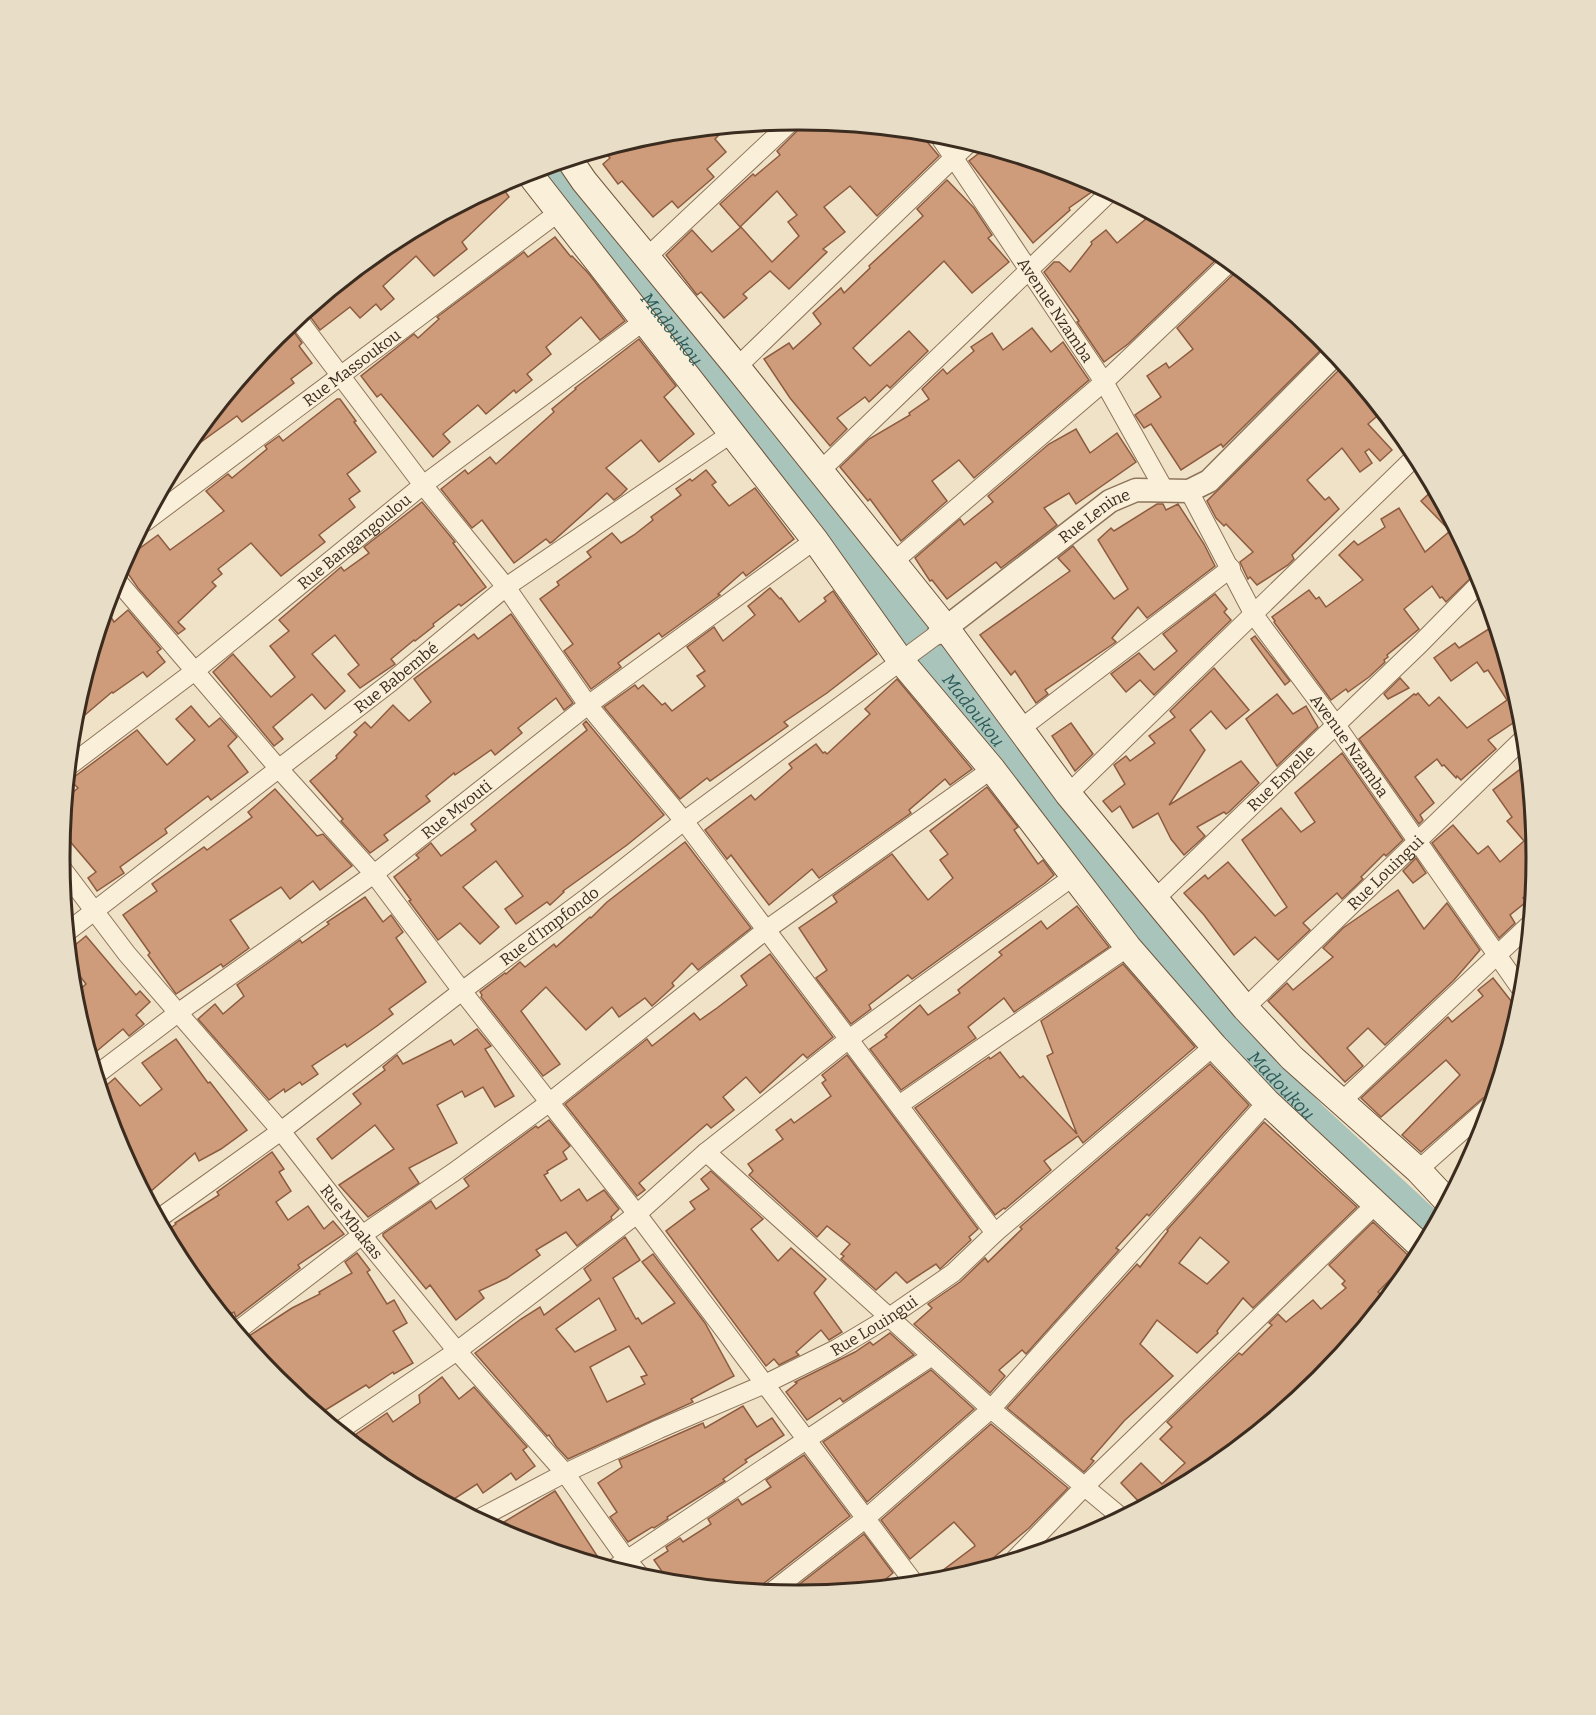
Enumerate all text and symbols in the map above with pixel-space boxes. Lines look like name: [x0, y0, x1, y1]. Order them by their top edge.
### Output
street label: Avenue Nzamba: [1014, 254, 1098, 366]
water label: Madoukou: [636, 288, 707, 370]
street label: Rue Massoukou: [299, 325, 404, 410]
street label: Rue Lenine: [1055, 484, 1133, 547]
street label: Rue Bangangoulou: [294, 490, 414, 593]
street label: Rue Babembé: [350, 638, 442, 717]
water label: Madoukou: [938, 669, 1009, 751]
street label: Avenue Nzamba: [1307, 690, 1393, 801]
street label: Rue Enyelle: [1243, 741, 1319, 815]
street label: Rue Mvouti: [418, 775, 495, 842]
street label: Rue Louingui: [1343, 831, 1427, 913]
street label: Rue d'Impfondo: [496, 882, 603, 969]
water label: Madoukou: [1243, 1047, 1319, 1125]
street label: Rue Mbakas: [317, 1181, 387, 1263]
street label: Rue Louingui: [827, 1291, 921, 1360]

